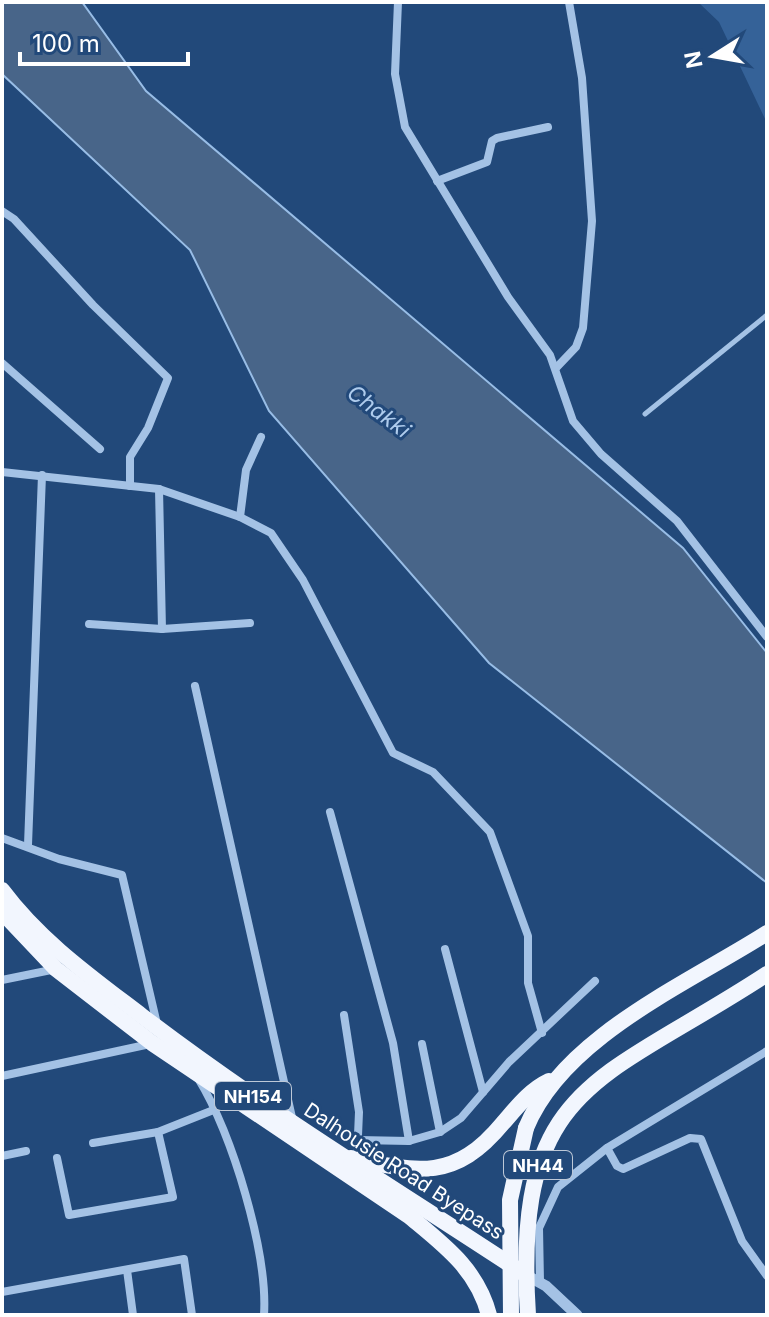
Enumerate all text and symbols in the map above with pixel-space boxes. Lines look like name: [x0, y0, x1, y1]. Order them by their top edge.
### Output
scale bar: [20, 16, 188, 66]
north arrow: [673, 16, 753, 96]
text: 100 m: [32, 29, 100, 58]
text: N: [679, 49, 708, 71]
water label: Chakki: [342, 379, 416, 443]
road number: NH154: [215, 1082, 291, 1110]
street label: Dalhousie Road Byepass: [300, 1097, 508, 1245]
road number: NH44: [504, 1151, 572, 1179]

